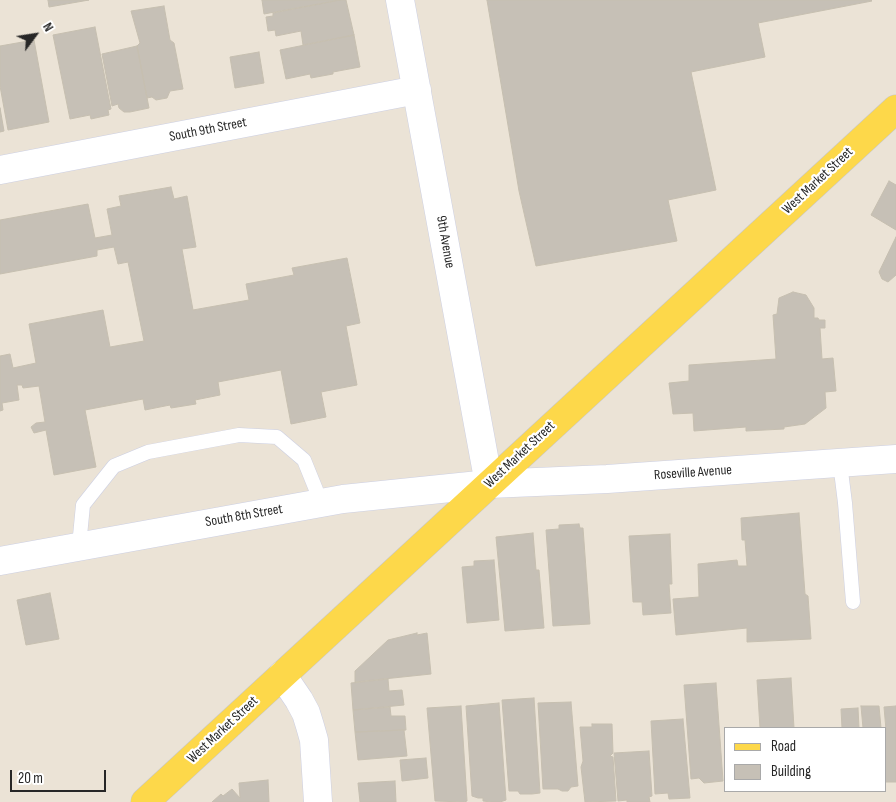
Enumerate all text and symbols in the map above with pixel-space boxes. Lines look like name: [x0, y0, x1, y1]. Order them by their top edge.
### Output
north arrow: [10, 10, 60, 60]
text: N: [39, 19, 57, 35]
street label: South 9th Street: [168, 114, 248, 146]
street label: West Market Street: [779, 144, 857, 218]
street label: 9th Avenue: [432, 214, 458, 270]
street label: West Market Street: [481, 418, 559, 492]
street label: Roseville Avenue: [654, 462, 732, 484]
street label: South 8th Street: [204, 501, 284, 531]
street label: West Market Street: [184, 693, 262, 767]
legend: [724, 727, 886, 792]
text: Road: [771, 737, 796, 756]
scale bar: [12, 760, 109, 792]
text: Building: [771, 762, 811, 781]
text: 20 m: [18, 769, 43, 788]

